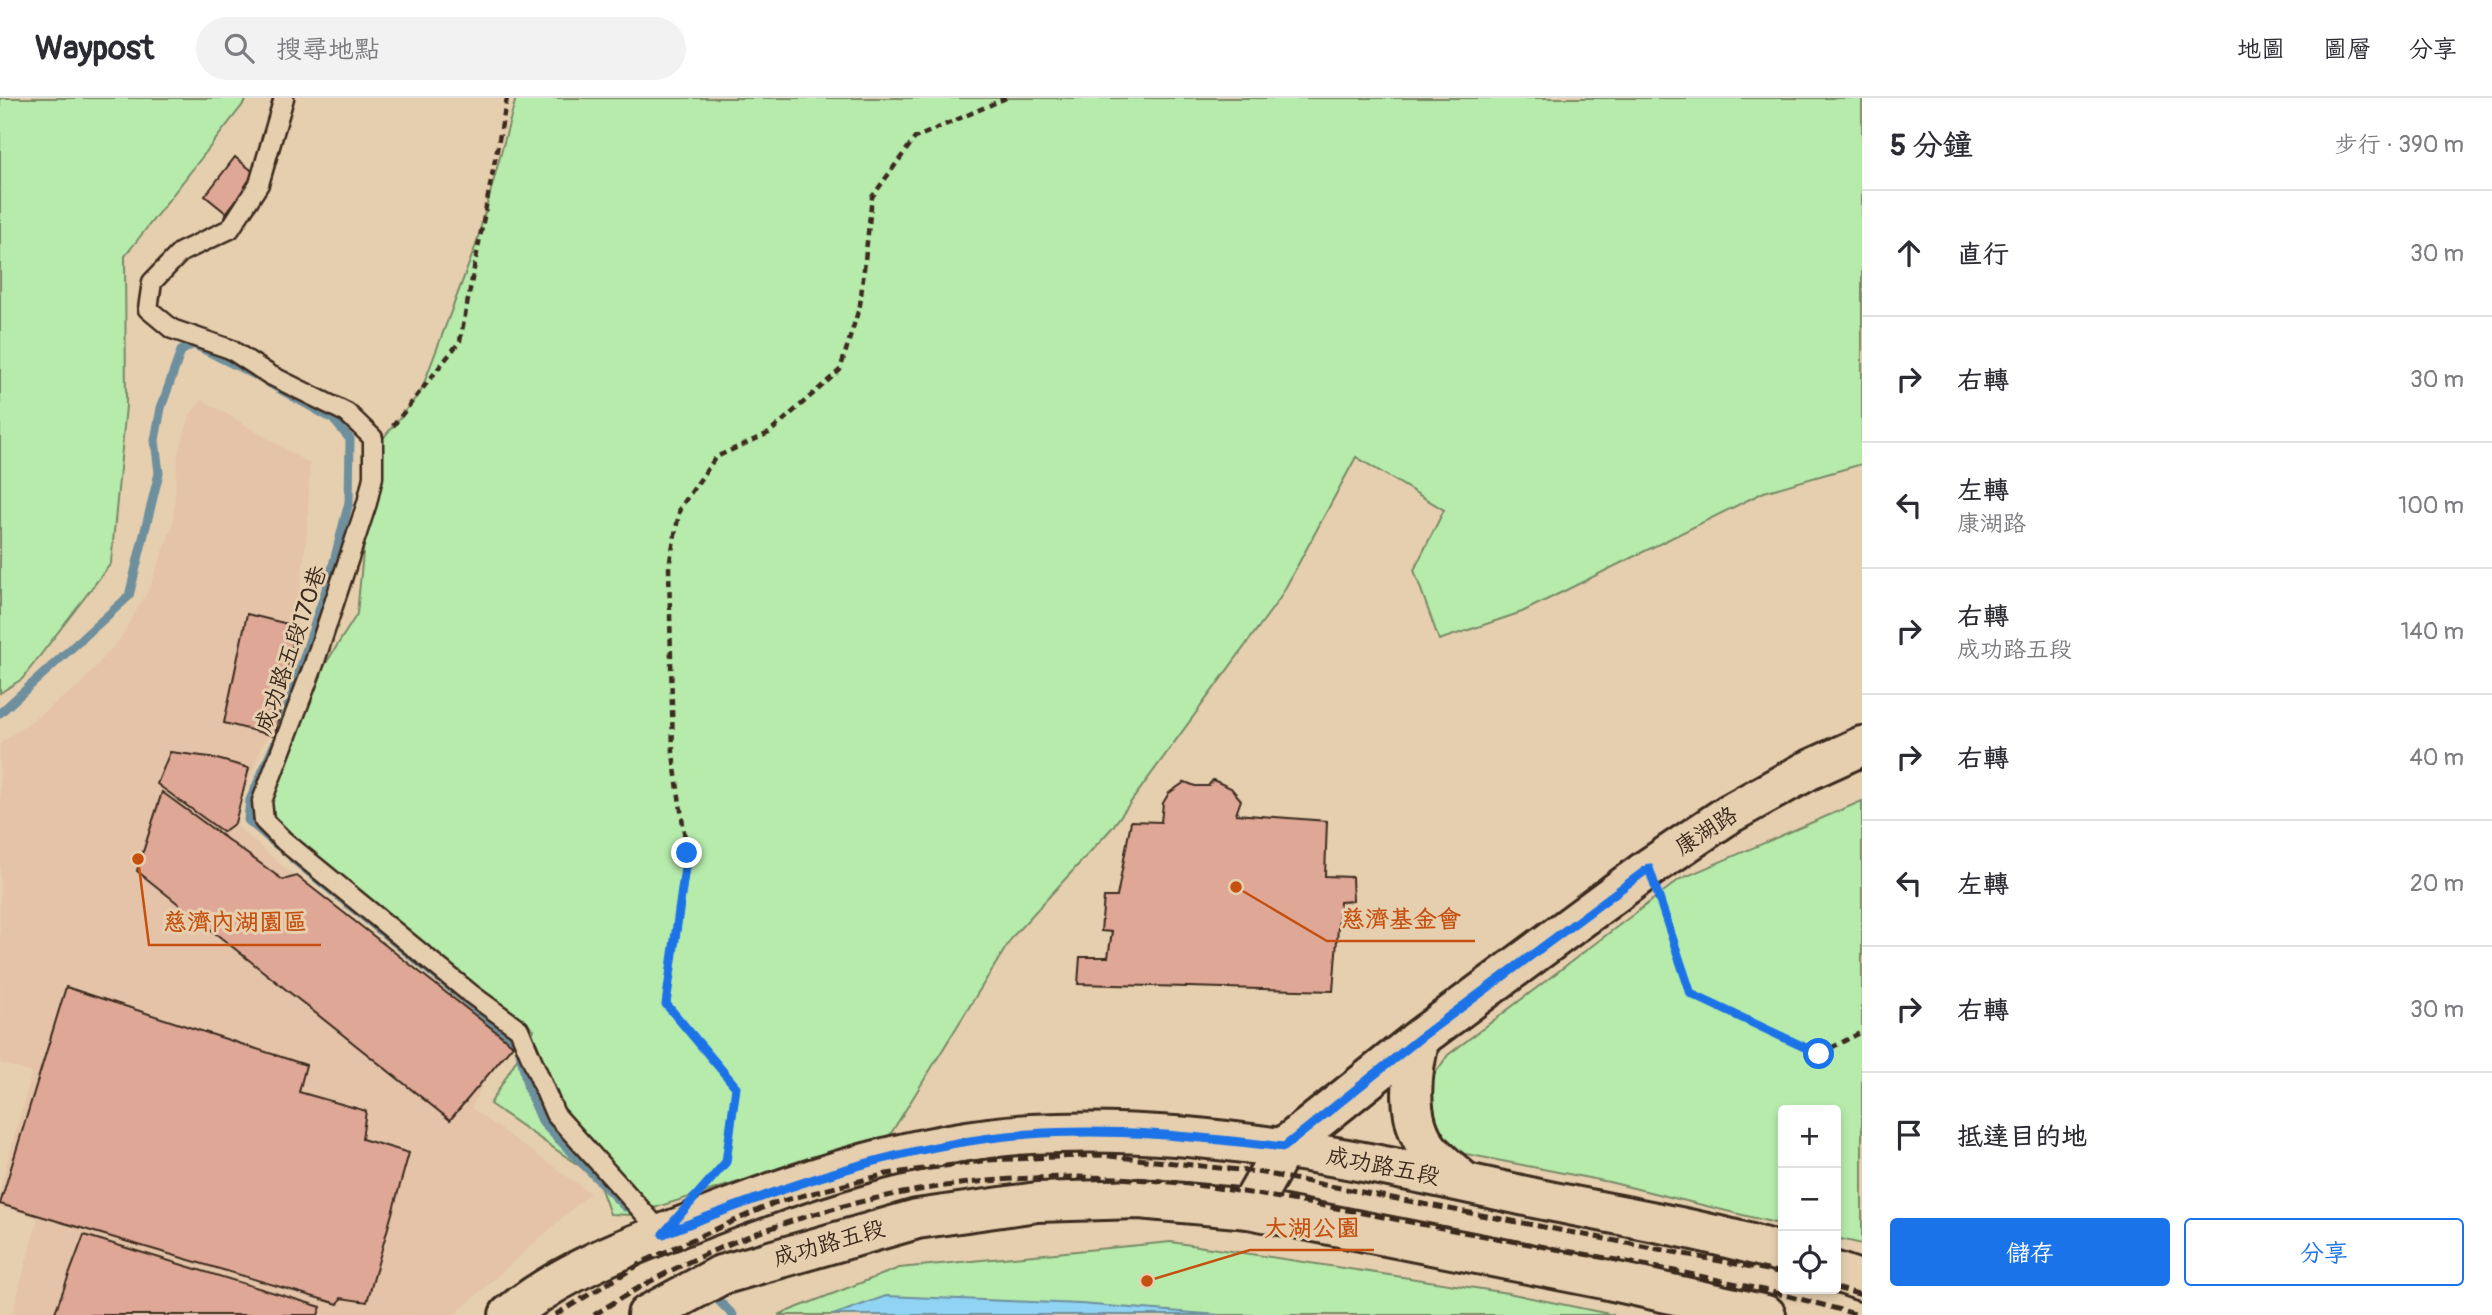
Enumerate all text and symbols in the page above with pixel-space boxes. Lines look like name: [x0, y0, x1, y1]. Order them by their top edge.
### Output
search box: [196, 17, 686, 80]
text: Waypost: [35, 28, 154, 69]
icon: search: [220, 29, 258, 67]
text: 搜尋地點: [276, 34, 380, 66]
text: 地圖: [2237, 35, 2285, 64]
text: 圖層: [2323, 35, 2371, 64]
text: 分享: [2409, 35, 2457, 64]
text: 5 分鐘: [1890, 127, 1973, 164]
text: 步行 · 390 m: [2335, 130, 2464, 159]
icon: ahead: [1890, 234, 1928, 272]
text: 直行: [1957, 239, 2009, 271]
text: 30 m: [2410, 239, 2464, 268]
icon: right: [1890, 360, 1928, 398]
text: 右轉: [1957, 365, 2009, 397]
text: 30 m: [2410, 365, 2464, 394]
text: 左轉: [1957, 475, 2009, 507]
icon: left: [1890, 486, 1928, 524]
text: 100 m: [2398, 491, 2464, 520]
text: 康湖路: [1957, 509, 2026, 538]
street label: 成功路五段170巷: [249, 561, 334, 736]
text: 右轉: [1957, 601, 2009, 633]
icon: right: [1890, 612, 1928, 650]
text: 140 m: [2401, 617, 2464, 646]
text: 成功路五段: [1957, 635, 2072, 664]
icon: right: [1890, 738, 1928, 776]
text: 右轉: [1957, 743, 2009, 775]
text: 40 m: [2410, 743, 2464, 772]
street label: 康湖路: [1669, 800, 1743, 862]
route end: [671, 837, 702, 868]
icon: left: [1890, 864, 1928, 902]
text: 左轉: [1957, 869, 2009, 901]
text: 20 m: [2410, 869, 2464, 898]
callout: 慈濟基金會: [1327, 896, 1475, 941]
callout: 慈濟內湖園區: [149, 900, 321, 945]
text: 慈濟基金會: [1341, 905, 1461, 934]
text: 慈濟內湖園區: [163, 908, 307, 937]
icon: right: [1890, 990, 1928, 1028]
text: 右轉: [1957, 995, 2009, 1027]
text: 30 m: [2410, 995, 2464, 1024]
route start: [1803, 1038, 1834, 1069]
map controls: [1778, 1105, 1841, 1294]
button: +: [1778, 1105, 1841, 1168]
icon: arrive: [1890, 1116, 1928, 1154]
text: 抵達目的地: [1957, 1121, 2087, 1153]
street label: 成功路五段: [1324, 1141, 1442, 1191]
button: −: [1778, 1168, 1841, 1231]
callout: 大湖公園: [1250, 1205, 1374, 1250]
street label: 成功路五段: [770, 1213, 888, 1273]
text: 大湖公園: [1264, 1214, 1360, 1243]
button: 儲存: [1890, 1218, 2170, 1286]
button: 分享: [2184, 1218, 2464, 1286]
button: locate: [1778, 1231, 1841, 1294]

